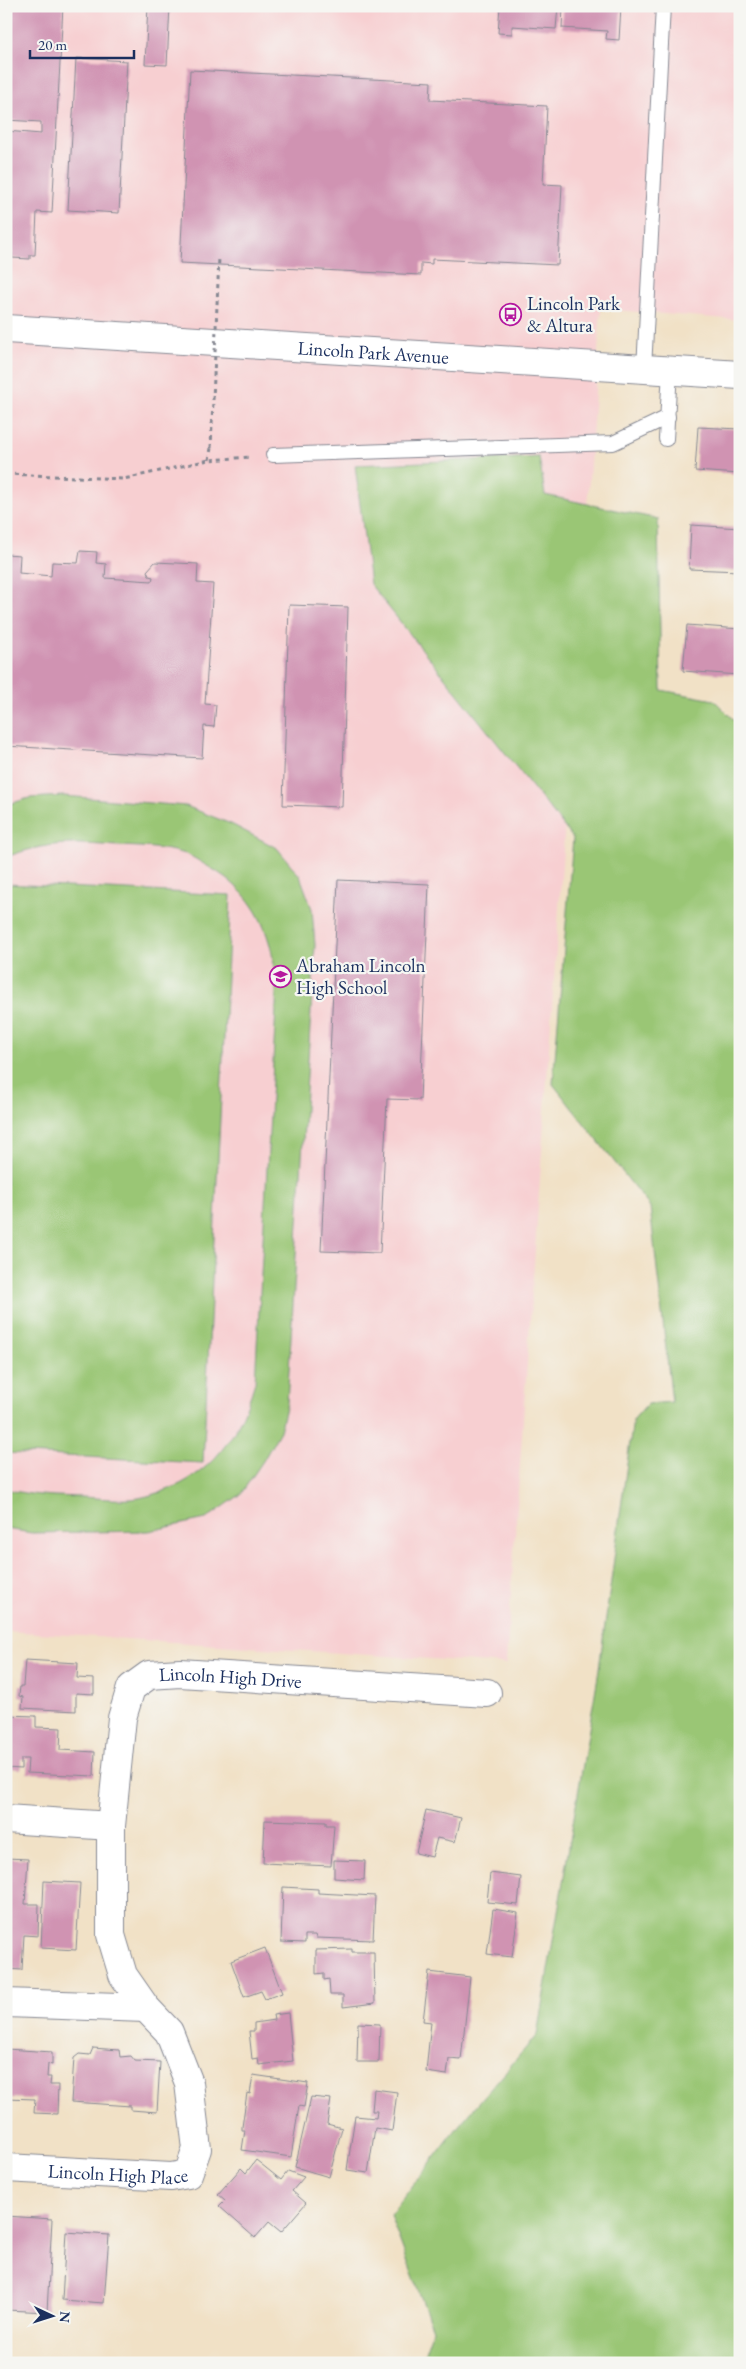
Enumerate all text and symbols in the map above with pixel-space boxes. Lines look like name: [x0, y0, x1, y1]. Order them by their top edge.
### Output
scale bar: [30, 28, 134, 60]
text: 20 m: [38, 35, 67, 54]
place label: Lincoln Park & Altura: [527, 291, 621, 338]
bus stop icon: Lincoln Park & Altura: [499, 302, 523, 326]
street label: Lincoln Park Avenue: [297, 335, 450, 370]
place label: Abraham Lincoln High School: [295, 953, 426, 1000]
school or university icon: Abraham Lincoln High School: [268, 964, 292, 988]
street label: Lincoln High Drive: [158, 1661, 302, 1694]
street label: Lincoln High Place: [47, 2158, 190, 2190]
north arrow: [28, 2292, 78, 2342]
text: N: [56, 2311, 74, 2324]

